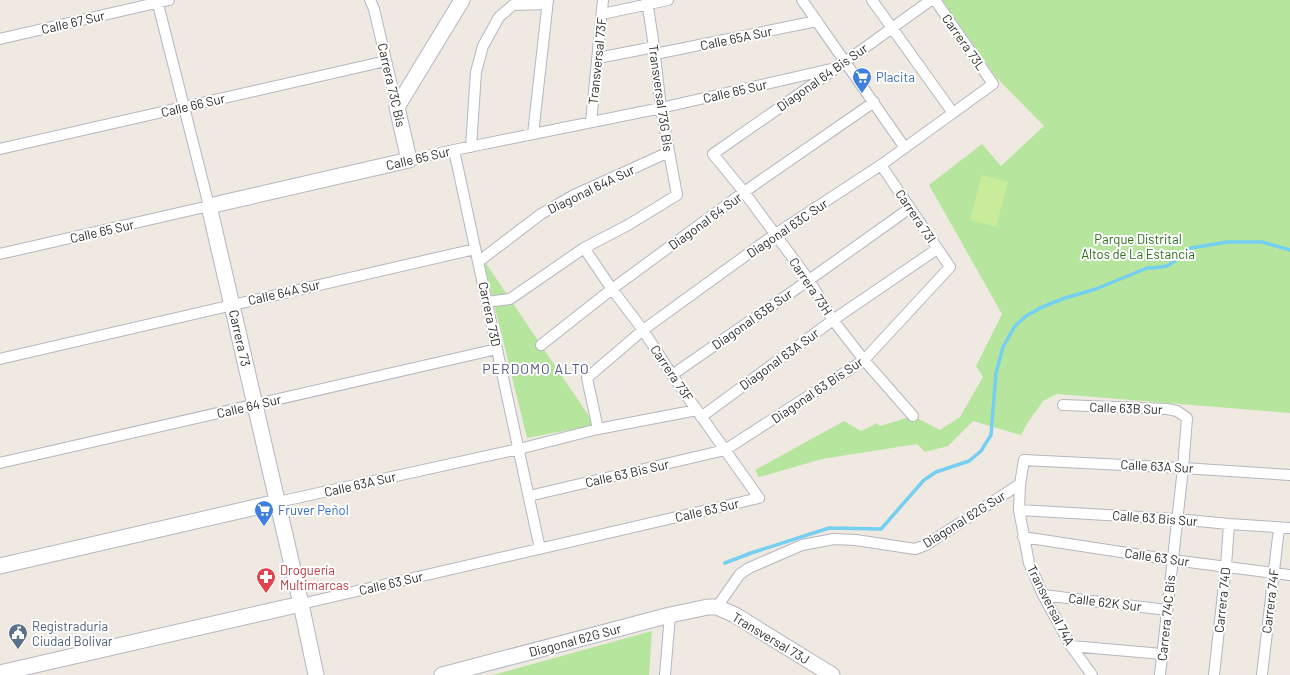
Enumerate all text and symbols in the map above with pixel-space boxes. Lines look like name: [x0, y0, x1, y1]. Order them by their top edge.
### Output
street label: Calle 67 Sur: [40, 7, 107, 37]
street label: Carrera 73L: [939, 11, 989, 73]
street label: Transversal 73F: [584, 16, 610, 105]
street label: Calle 65A Sur: [699, 23, 774, 53]
street label: Diagonal 64 Bis Sur: [773, 40, 871, 114]
street label: Carrera 73C Bis: [375, 41, 409, 129]
street label: Transversal 73G Bis: [646, 43, 676, 153]
supermarket icon: Placita: [851, 66, 873, 94]
place label: Placita: [876, 69, 915, 85]
street label: Calle 65 Sur: [701, 76, 769, 106]
street label: Calle 66 Sur: [159, 90, 227, 120]
street label: Calle 65 Sur: [384, 143, 452, 173]
street label: Diagonal 64A Sur: [545, 161, 637, 217]
street label: Carrera 73I: [892, 186, 940, 246]
street label: Diagonal 64 Sur: [665, 189, 745, 253]
street label: Diagonal 63C Sur: [743, 195, 831, 261]
street label: Calle 65 Sur: [68, 216, 136, 246]
park label: Parque Distrital Altos de La Estancia: [1081, 231, 1195, 262]
street label: Carrera 73H: [786, 254, 836, 318]
street label: Calle 64A Sur: [246, 276, 322, 308]
street label: Carrera 73D: [475, 280, 505, 348]
street label: Diagonal 63B Sur: [709, 285, 796, 353]
street label: Carrera 73: [226, 308, 254, 368]
street label: Diagonal 63A Sur: [736, 325, 822, 393]
street label: Carrera 73F: [647, 342, 697, 405]
street label: Diagonal 63 Bis Sur: [768, 353, 866, 427]
district label: PERDOMO ALTO: [482, 360, 590, 377]
street label: Calle 64 Sur: [215, 391, 283, 421]
street label: Calle 63B Sur: [1089, 399, 1163, 417]
street label: Calle 63 Bis Sur: [584, 456, 671, 490]
street label: Calle 63A Sur: [1120, 456, 1194, 476]
street label: Calle 63A Sur: [323, 468, 398, 500]
street label: Diagonal 62G Sur: [920, 487, 1009, 551]
street label: Calle 63 Sur: [673, 495, 741, 525]
supermarket icon: Fruver Peñol: [253, 499, 275, 527]
place label: Fruver Peñol: [278, 502, 349, 518]
street label: Calle 63 Bis Sur: [1112, 507, 1198, 529]
street label: Calle 63 Sur: [1124, 545, 1191, 569]
place label: Droguería Multimarcas: [280, 562, 349, 593]
street label: Transversal 74A: [1024, 562, 1078, 648]
pharmacy icon: Droguería Multimarcas: [255, 566, 277, 594]
street label: Carrera 74D: [1211, 566, 1233, 634]
street label: Carrera 74F: [1258, 567, 1282, 634]
street label: Calle 63 Sur: [357, 568, 425, 598]
street label: Carrera 74C Bis: [1154, 574, 1178, 662]
street label: Calle 62K Sur: [1068, 590, 1143, 614]
street label: Transversal 73J: [729, 609, 813, 667]
place label: Registraduria Ciudad Bolivar: [32, 618, 113, 649]
street label: Diagonal 62G Sur: [527, 620, 623, 660]
public building icon: Registraduria Ciudad Bolivar: [7, 622, 29, 650]

